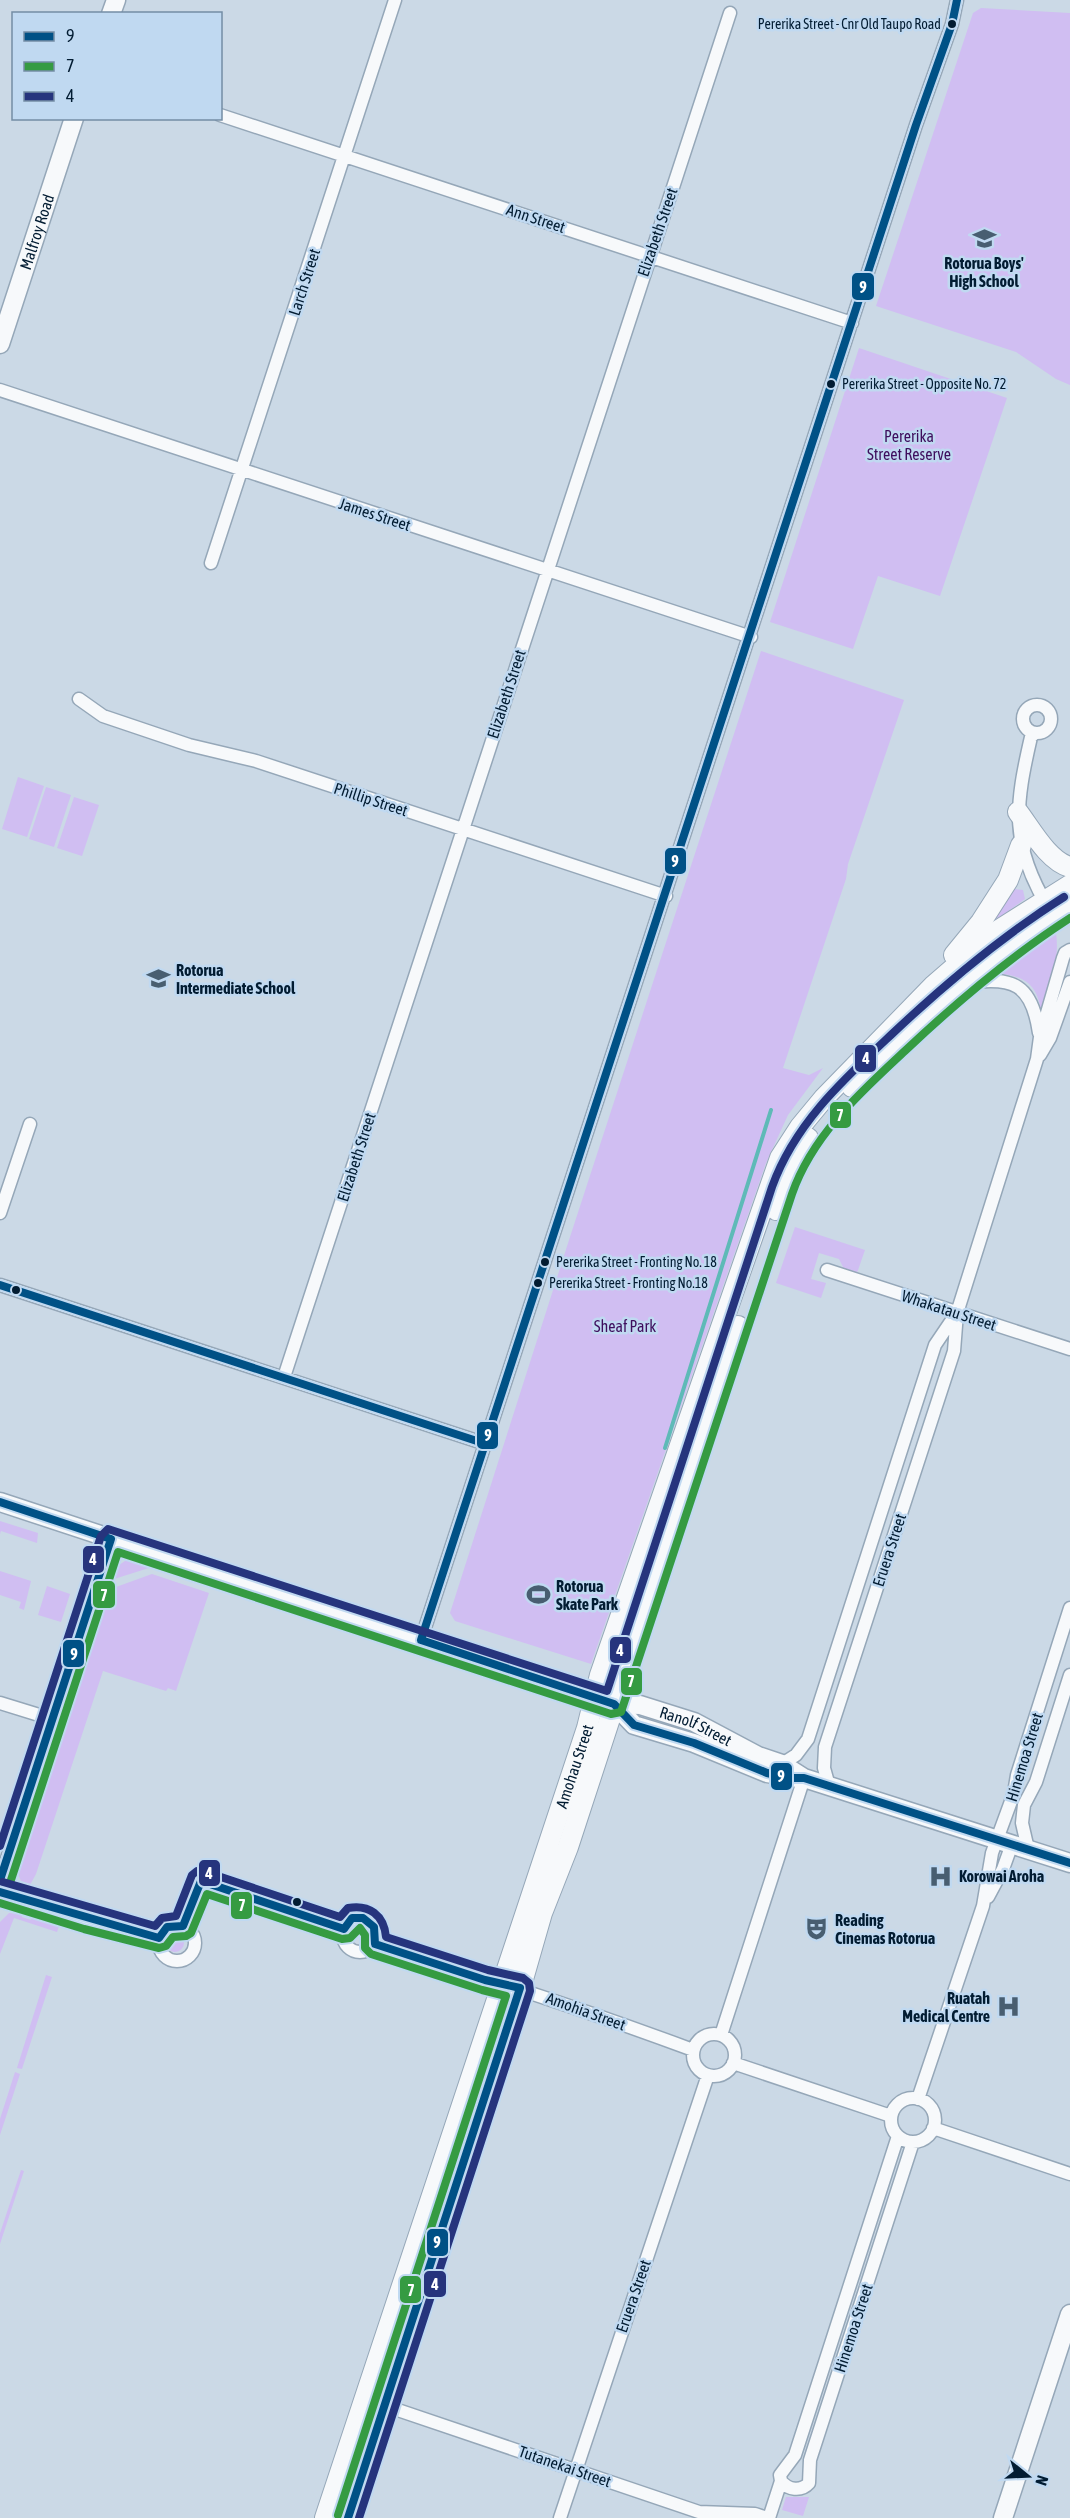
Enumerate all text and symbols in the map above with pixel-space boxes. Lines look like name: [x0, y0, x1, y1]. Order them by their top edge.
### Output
legend: [12, 12, 222, 120]
place label: Pererika Street - Cnr Old Taupo Road: [758, 16, 941, 32]
marker: Pererika Street - Cnr Old Taupo Road: [946, 18, 958, 30]
text: 9: [66, 25, 74, 46]
text: 7: [66, 55, 74, 76]
text: 4: [66, 85, 74, 106]
street label: Elizabeth Street: [633, 185, 681, 279]
street label: Malfroy Road: [16, 192, 57, 272]
street label: Ann Street: [504, 200, 568, 236]
school or university icon: Rotorua Boys' High School: [971, 225, 997, 251]
street label: Larch Street: [285, 246, 323, 318]
place label: Rotorua Boys' High School: [944, 254, 1024, 290]
line badge: 9: [851, 272, 875, 301]
text: 9: [859, 278, 867, 296]
place label: Pererika Street - Opposite No. 72: [842, 376, 1006, 392]
marker: Pererika Street - Opposite No. 72: [825, 378, 837, 390]
park label: Pererika Street Reserve: [867, 427, 951, 463]
street label: James Street: [337, 494, 413, 534]
street label: Elizabeth Street: [483, 647, 529, 741]
street label: Phillip Street: [332, 779, 410, 820]
line badge: 9: [664, 847, 687, 875]
text: 9: [671, 852, 679, 870]
place label: Rotorua Intermediate School: [176, 961, 296, 997]
school or university icon: Rotorua Intermediate School: [145, 966, 171, 992]
line badge: 4: [854, 1044, 877, 1073]
text: 4: [861, 1049, 870, 1067]
line badge: 7: [829, 1101, 852, 1129]
text: 7: [836, 1106, 844, 1124]
street label: Elizabeth Street: [333, 1110, 379, 1204]
place label: Pererika Street - Fronting No. 18: [556, 1254, 717, 1270]
marker: Pererika Street - Fronting No. 18: [539, 1256, 551, 1268]
place label: Pererika Street - Fronting No.18: [549, 1275, 708, 1291]
marker: Pererika Street - Fronting No.18: [532, 1277, 544, 1289]
unlabelled marker: [10, 1284, 22, 1296]
street label: Whakatau Street: [899, 1286, 999, 1334]
park label: Sheaf Park: [594, 1317, 656, 1335]
line badge: 9: [476, 1421, 499, 1450]
text: 9: [484, 1426, 492, 1444]
street label: Eruera Street: [869, 1511, 909, 1589]
line badge: 4: [82, 1545, 105, 1574]
text: 4: [88, 1550, 97, 1568]
place label: Rotorua Skate Park: [556, 1577, 619, 1613]
line badge: 7: [92, 1580, 116, 1609]
sports icon: Rotorua Skate Park: [525, 1582, 551, 1608]
text: 7: [100, 1586, 108, 1604]
line badge: 4: [609, 1636, 632, 1664]
line badge: 9: [62, 1639, 85, 1668]
text: 4: [615, 1641, 624, 1659]
text: 9: [70, 1645, 78, 1663]
line badge: 7: [620, 1667, 643, 1696]
text: 7: [627, 1672, 635, 1690]
street label: Ranolf Street: [658, 1703, 735, 1750]
street label: Hinemoa Street: [1002, 1710, 1046, 1804]
street label: Amohau Street: [552, 1722, 597, 1810]
line badge: 9: [770, 1762, 793, 1791]
text: 9: [777, 1767, 785, 1785]
line badge: 4: [198, 1859, 221, 1887]
hospital icon: Korowai Aroha: [928, 1863, 954, 1889]
text: 4: [204, 1864, 213, 1882]
place label: Korowai Aroha: [959, 1867, 1044, 1885]
line badge: 7: [230, 1891, 253, 1920]
text: 7: [238, 1896, 246, 1914]
unlabelled marker: [291, 1896, 303, 1908]
place label: Reading Cinemas Rotorua: [835, 1911, 935, 1947]
theatre icon: Reading Cinemas Rotorua: [804, 1916, 830, 1942]
street label: Amohia Street: [544, 1988, 628, 2034]
place label: Ruatah Medical Centre: [902, 1989, 990, 2025]
hospital icon: Ruatah Medical Centre: [995, 1994, 1021, 2020]
line badge: 9: [426, 2228, 449, 2257]
text: 9: [433, 2233, 441, 2251]
street label: Eruera Street: [612, 2257, 654, 2335]
line badge: 4: [423, 2270, 447, 2298]
line badge: 7: [399, 2275, 422, 2304]
text: 4: [430, 2275, 439, 2293]
text: 7: [407, 2281, 415, 2299]
street label: Hinemoa Street: [830, 2281, 876, 2374]
street label: Tutanekai Street: [516, 2442, 614, 2490]
north arrow: [998, 2446, 1058, 2506]
text: N: [1032, 2473, 1052, 2488]

